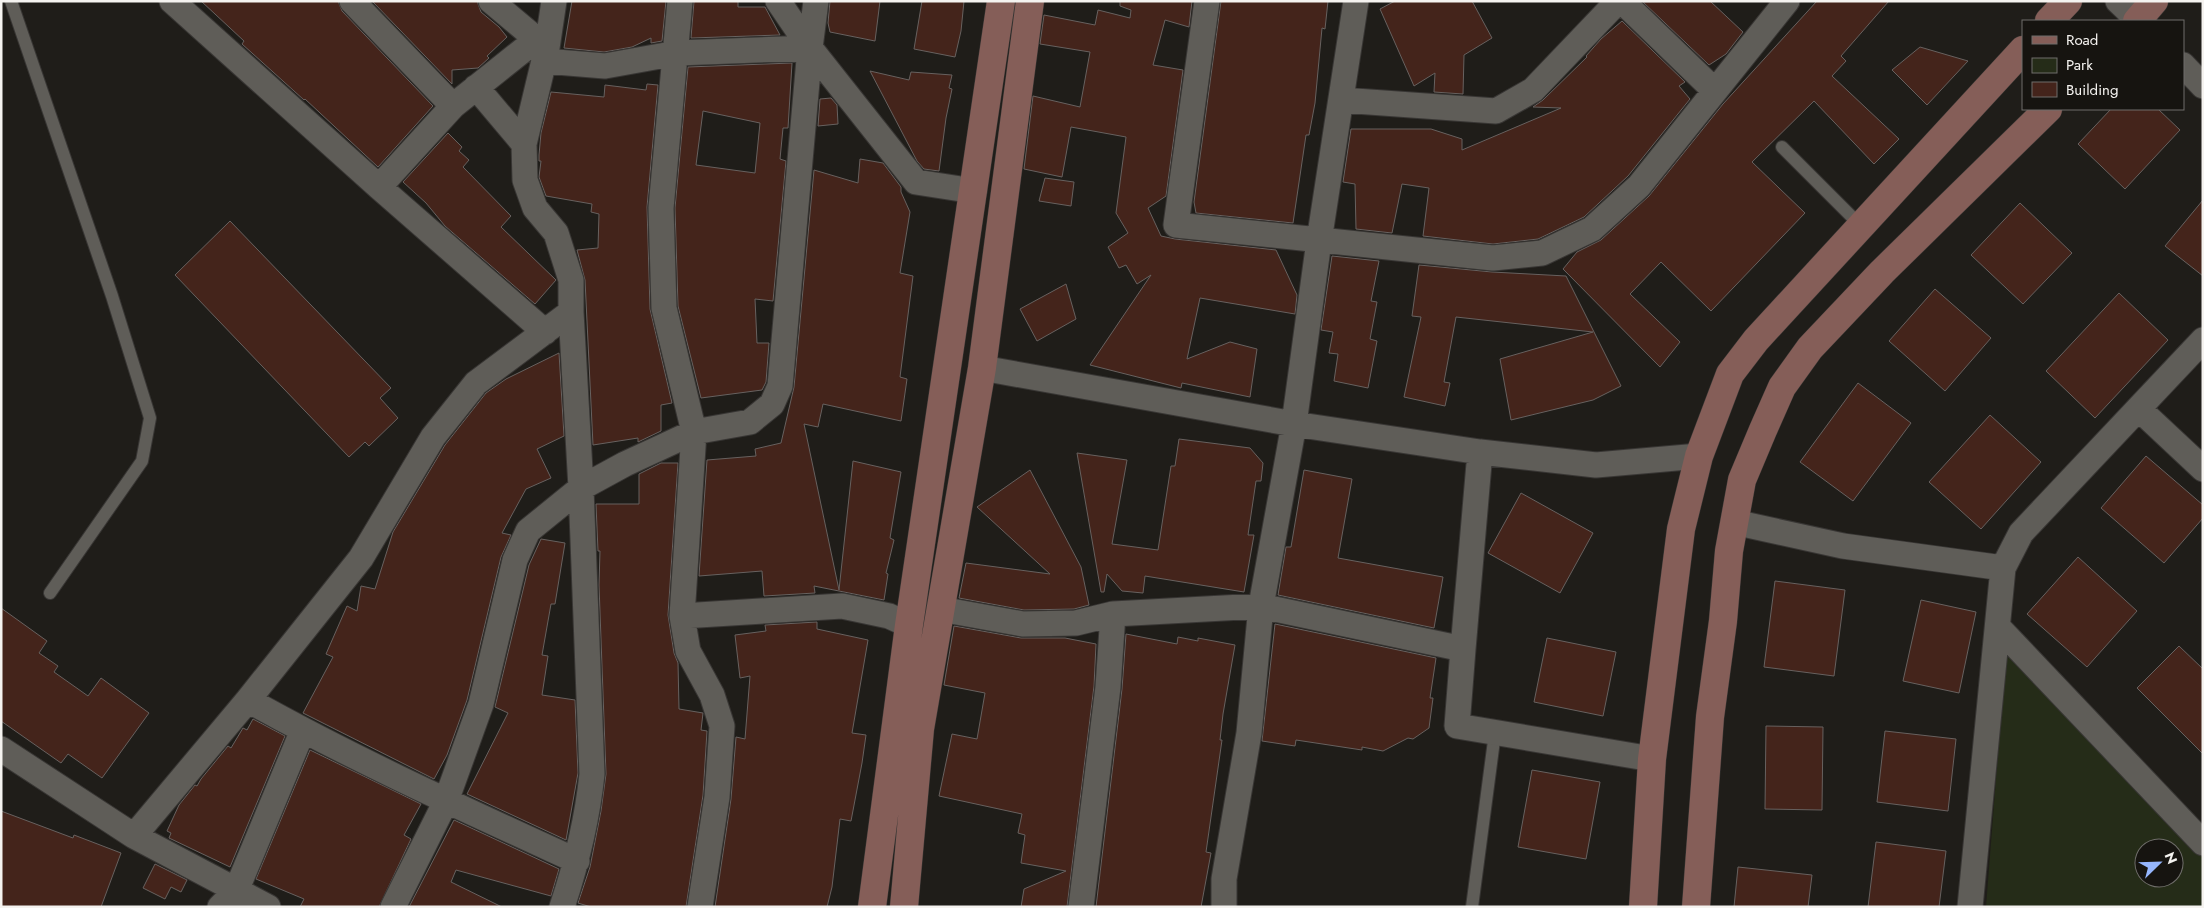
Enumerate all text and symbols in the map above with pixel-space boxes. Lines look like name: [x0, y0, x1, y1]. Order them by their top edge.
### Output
legend: [2022, 20, 2184, 110]
text: Road: [2066, 29, 2098, 51]
text: Park: [2066, 54, 2093, 76]
text: Building: [2066, 79, 2118, 101]
north arrow: [2134, 838, 2184, 888]
text: N: [2160, 849, 2182, 867]

